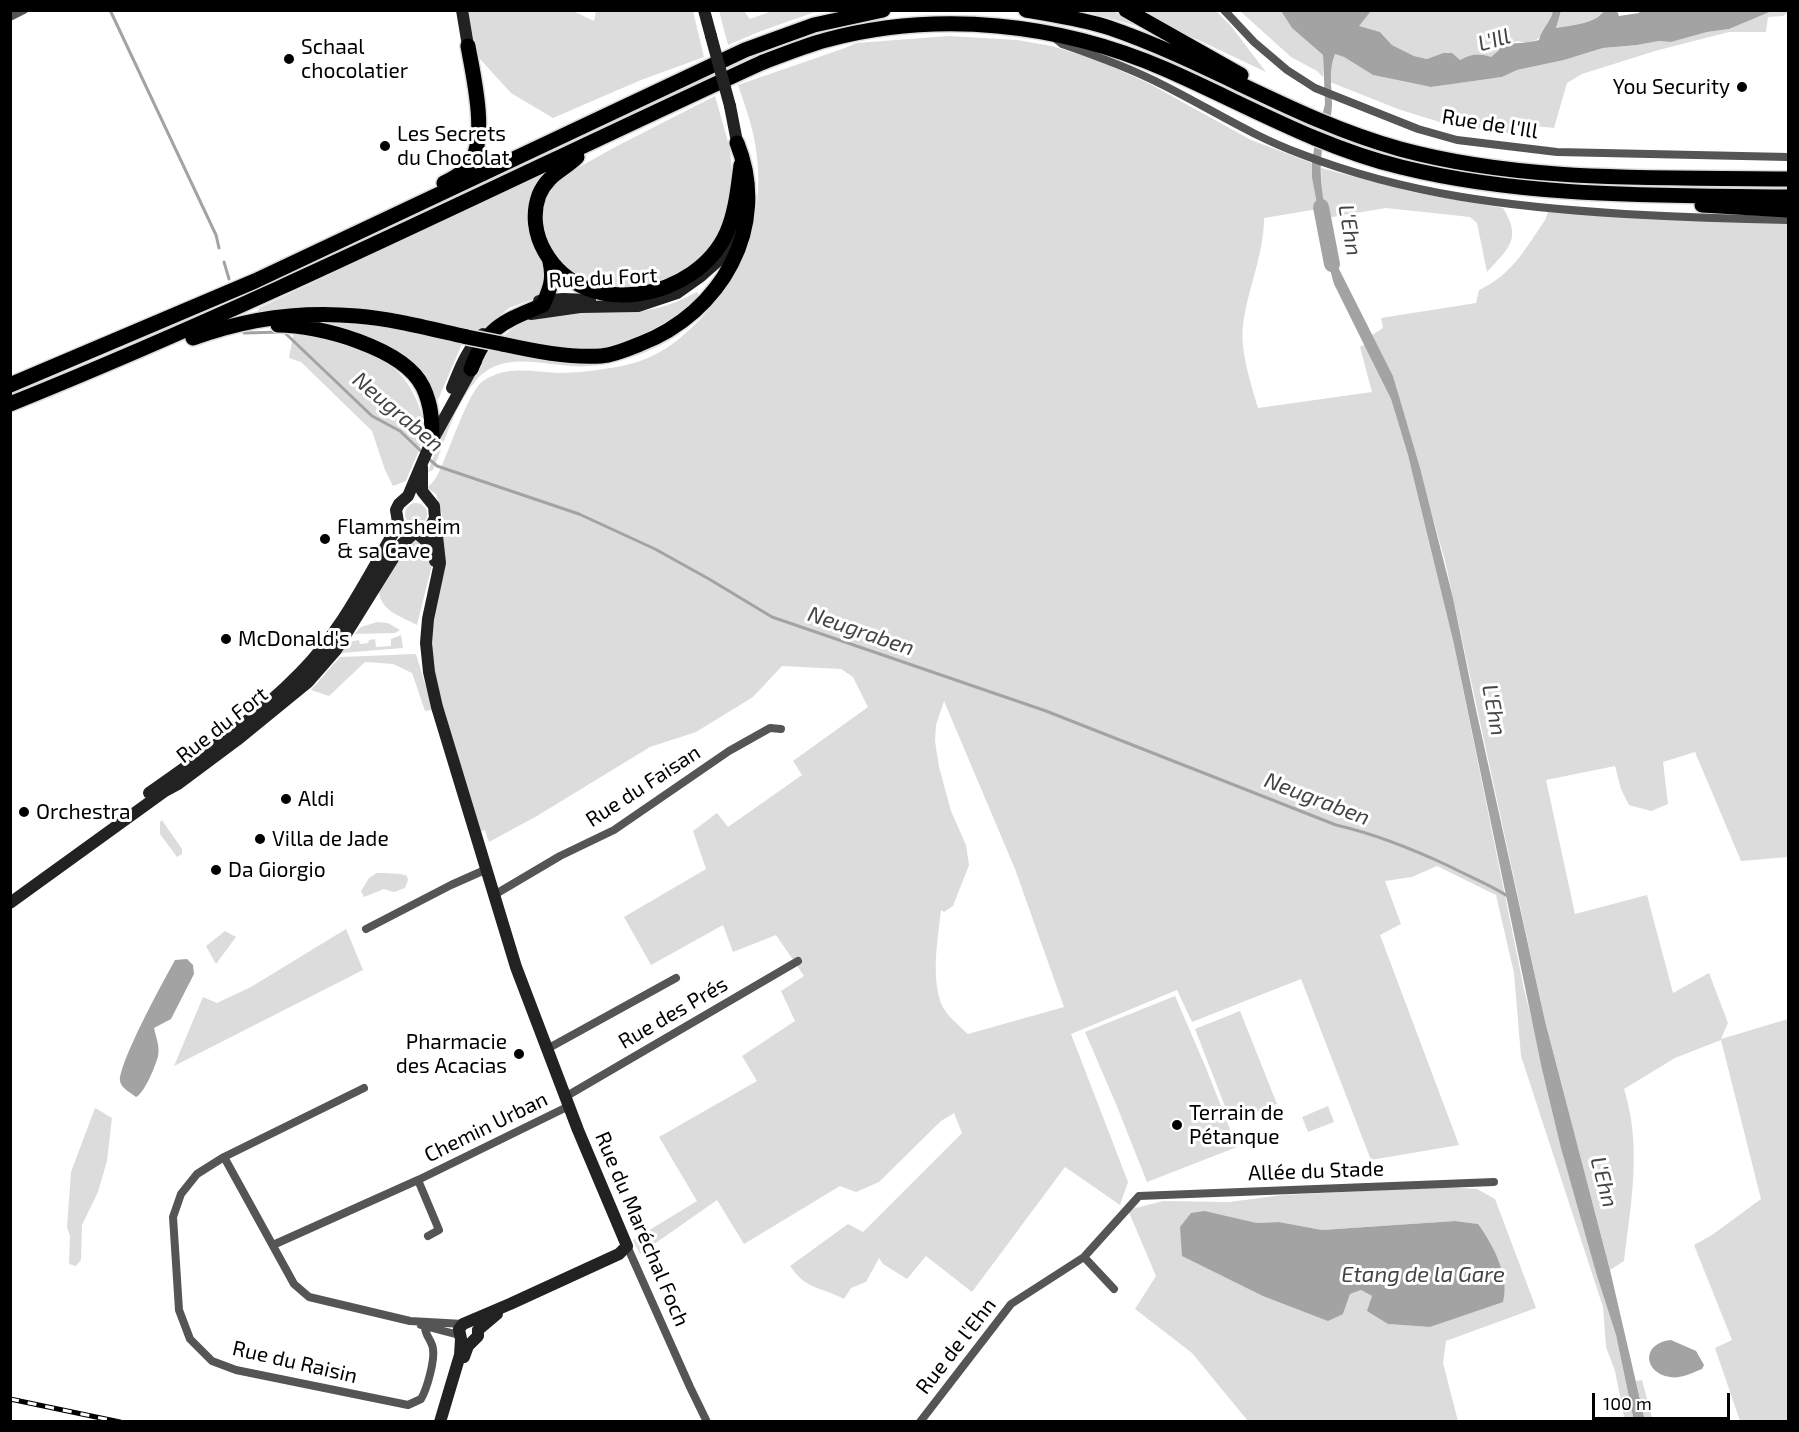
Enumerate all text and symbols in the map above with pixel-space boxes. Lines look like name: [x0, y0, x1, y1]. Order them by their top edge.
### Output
water label: L'Ill: [1475, 23, 1513, 57]
place label: Schaal chocolatier: [301, 34, 408, 84]
marker: Schaal chocolatier: [282, 52, 296, 66]
place label: You Security: [1613, 74, 1730, 100]
marker: You Security: [1735, 80, 1749, 94]
street label: Rue de l'Ill: [1440, 104, 1540, 144]
place label: Les Secrets du Chocolat: [397, 121, 510, 171]
marker: Les Secrets du Chocolat: [378, 139, 392, 153]
water label: L'Ehn: [1333, 202, 1367, 258]
street label: Rue du Fort: [548, 263, 658, 293]
water label: Neugraben: [347, 366, 449, 458]
place label: Flammsheim & sa Cave: [337, 514, 461, 564]
marker: Flammsheim & sa Cave: [318, 532, 332, 546]
water label: Neugraben: [804, 601, 918, 661]
place label: McDonald's: [238, 626, 350, 652]
marker: McDonald's: [219, 632, 233, 646]
street label: Rue du Fort: [171, 682, 273, 768]
water label: L'Ehn: [1476, 682, 1512, 738]
street label: Rue du Faisan: [581, 740, 705, 832]
water label: Neugraben: [1261, 767, 1373, 831]
place label: Aldi: [298, 786, 335, 812]
marker: Aldi: [279, 792, 293, 806]
place label: Orchestra: [36, 799, 131, 825]
marker: Orchestra: [17, 805, 31, 819]
place label: Villa de Jade: [272, 826, 389, 852]
marker: Villa de Jade: [253, 832, 267, 846]
place label: Da Giorgio: [228, 857, 326, 883]
marker: Da Giorgio: [209, 863, 223, 877]
street label: Rue des Prés: [614, 972, 732, 1054]
place label: Pharmacie des Acacias: [396, 1029, 507, 1079]
marker: Pharmacie des Acacias: [512, 1047, 526, 1061]
street label: Chemin Urban: [420, 1086, 552, 1168]
place label: Terrain de Pétanque: [1189, 1100, 1284, 1150]
marker: Terrain de Pétanque: [1170, 1118, 1184, 1132]
street label: Rue du Maréchal Foch: [590, 1128, 694, 1330]
water label: L'Ehn: [1585, 1154, 1623, 1210]
street label: Allée du Stade: [1248, 1156, 1384, 1186]
water label: Etang de la Gare: [1341, 1262, 1505, 1288]
street label: Rue de l'Ehn: [911, 1293, 1001, 1399]
street label: Rue du Raisin: [230, 1335, 360, 1389]
scale bar: [1595, 1381, 1733, 1419]
text: 100 m: [1603, 1392, 1652, 1414]

